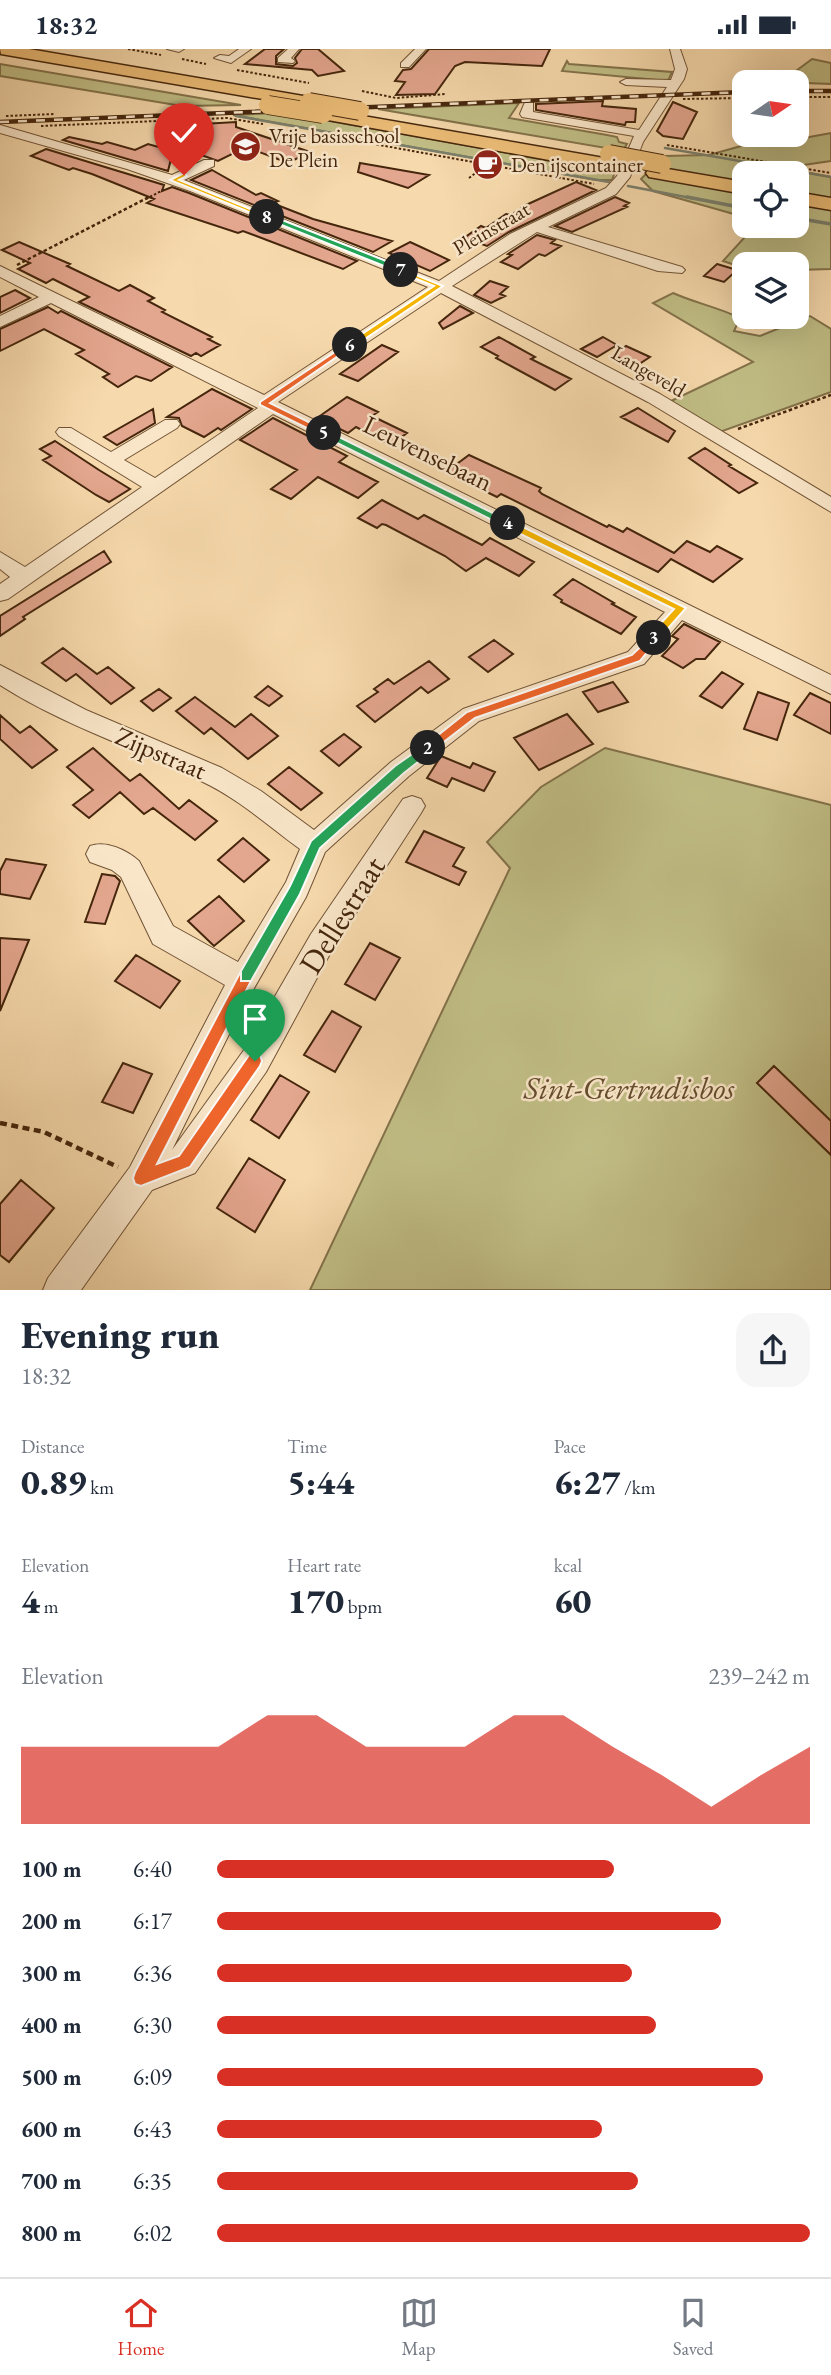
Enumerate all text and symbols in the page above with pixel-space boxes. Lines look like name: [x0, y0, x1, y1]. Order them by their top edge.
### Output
text: 18:32: [35, 8, 97, 42]
north arrow: [732, 70, 808, 147]
map controls: [732, 70, 809, 329]
pin: [154, 103, 214, 175]
icon: check: [165, 114, 203, 152]
place label: Vrije basisschool De Plein: [269, 122, 400, 173]
school or university icon: Vrije basisschool De Plein: [229, 130, 263, 164]
cafe icon: Den ijscontainer: [471, 147, 505, 181]
place label: Den ijscontainer: [511, 151, 643, 178]
button: locate: [732, 161, 809, 238]
street label: Pleinstraat: [448, 195, 535, 261]
pin: 8: [250, 199, 284, 235]
text: 8: [261, 204, 272, 229]
button: layers: [732, 252, 809, 329]
pin: 7: [384, 253, 418, 287]
text: 7: [395, 257, 406, 282]
pin: 6: [332, 327, 368, 363]
text: 6: [344, 332, 355, 357]
street label: Langeveld: [607, 339, 691, 403]
street label: Leuvensebaan: [358, 407, 498, 499]
pin: 5: [306, 415, 342, 451]
text: 5: [318, 420, 329, 445]
pin: 4: [490, 505, 526, 540]
text: 4: [502, 510, 513, 535]
pin: 3: [636, 621, 672, 655]
text: 3: [648, 625, 659, 650]
street label: Zijpstraat: [110, 719, 212, 787]
pin: 2: [410, 731, 446, 765]
text: 2: [422, 735, 433, 760]
street label: Dellestraat: [289, 848, 395, 982]
pin: [225, 989, 285, 1061]
icon: arrive: [236, 1000, 274, 1038]
park label: Sint-Gertrudisbos: [523, 1067, 734, 1109]
text: Evening run: [21, 1310, 219, 1359]
button: share: [736, 1313, 810, 1387]
text: 18:32: [21, 1361, 71, 1391]
text: Distance: [21, 1434, 84, 1459]
text: Time: [287, 1434, 327, 1459]
text: Pace: [554, 1434, 586, 1459]
text: 0.89: [21, 1459, 87, 1504]
text: 5:44: [287, 1459, 354, 1504]
text: 6:27: [554, 1459, 620, 1504]
text: km: [87, 1475, 114, 1500]
text: /km: [620, 1475, 656, 1500]
text: Elevation: [21, 1553, 89, 1578]
text: Heart rate: [287, 1553, 361, 1578]
text: kcal: [554, 1553, 582, 1578]
text: 4: [21, 1578, 40, 1623]
text: 170: [287, 1578, 344, 1623]
text: 60: [554, 1578, 591, 1623]
text: m: [40, 1594, 59, 1619]
text: bpm: [344, 1594, 382, 1619]
text: Elevation: [21, 1661, 104, 1691]
text: 239–242 m: [709, 1661, 810, 1691]
text: 100 m: [21, 1854, 82, 1884]
text: 6:40: [133, 1854, 172, 1884]
text: 200 m: [21, 1906, 82, 1936]
text: 6:17: [133, 1906, 172, 1936]
text: 300 m: [21, 1958, 82, 1988]
text: 6:36: [133, 1958, 172, 1988]
text: 400 m: [21, 2010, 82, 2040]
text: 6:30: [133, 2010, 172, 2040]
text: 500 m: [21, 2062, 82, 2092]
text: 6:09: [133, 2062, 172, 2092]
text: 600 m: [21, 2114, 82, 2144]
text: 6:43: [133, 2114, 172, 2144]
text: 700 m: [21, 2166, 82, 2196]
text: 6:35: [133, 2166, 172, 2196]
text: 800 m: [21, 2218, 82, 2248]
text: 6:02: [133, 2218, 172, 2248]
tab: Home: [118, 2294, 165, 2361]
tab: Map: [400, 2294, 438, 2361]
tab: Saved: [673, 2294, 713, 2361]

